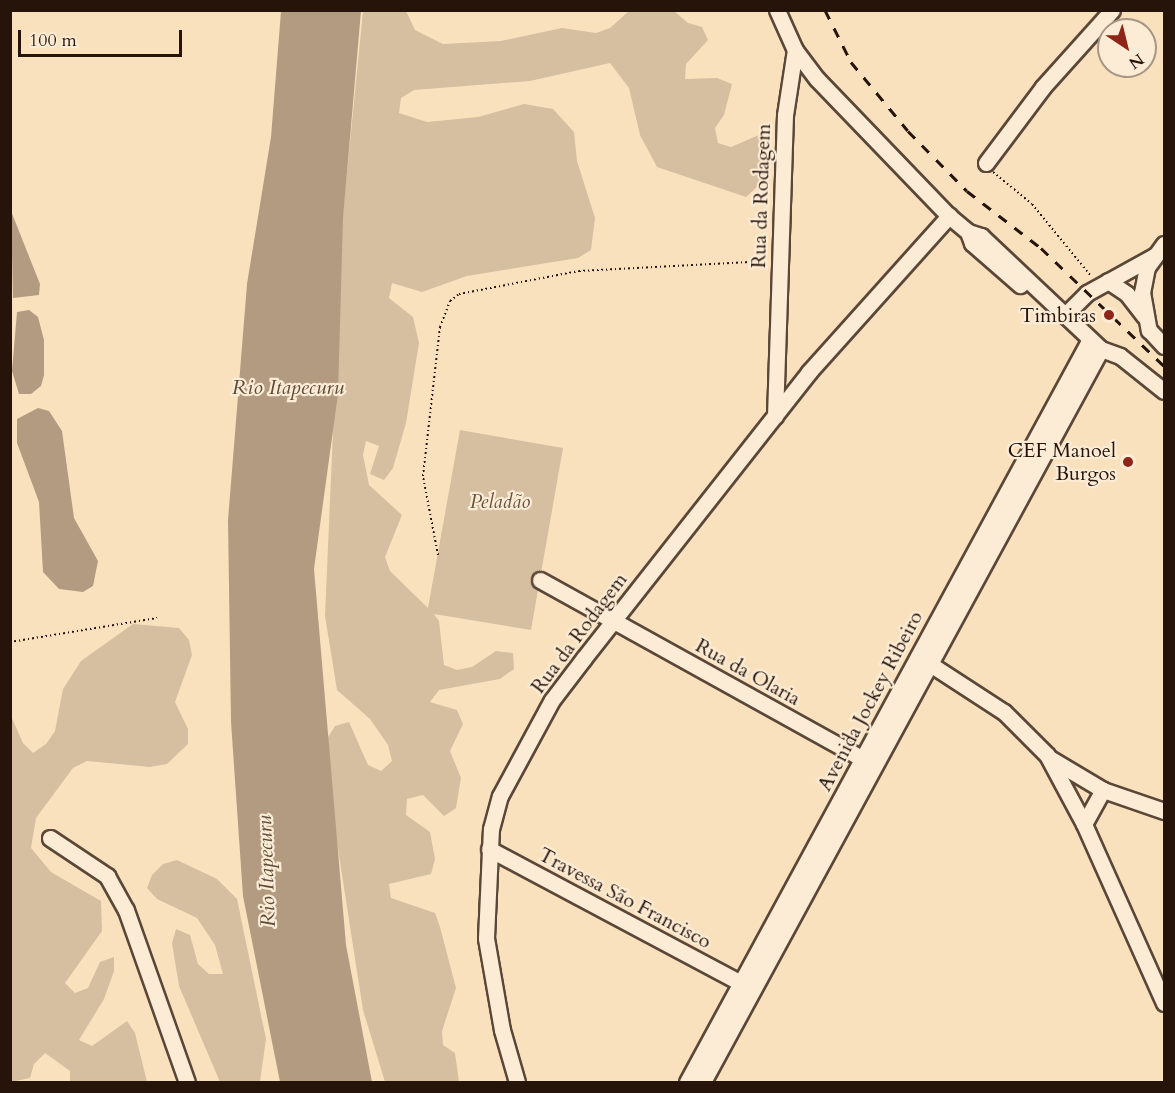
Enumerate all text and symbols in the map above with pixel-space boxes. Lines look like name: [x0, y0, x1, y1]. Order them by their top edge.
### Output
scale bar: [21, 18, 184, 56]
north arrow: [1097, 18, 1157, 78]
text: 100 m: [29, 28, 77, 53]
text: N: [1124, 48, 1148, 74]
street label: Rua da Rodagem: [746, 123, 776, 269]
place label: Timbiras: [1020, 303, 1096, 327]
marker: Timbiras: [1100, 306, 1118, 324]
water label: Rio Itapecuru: [232, 375, 344, 401]
place label: CEF Manoel Burgos: [1008, 438, 1116, 485]
marker: CEF Manoel Burgos: [1121, 455, 1135, 469]
park label: Peladão: [470, 489, 530, 513]
street label: Rua da Rodagem: [526, 568, 632, 698]
street label: Avenida Jockey Ribeiro: [812, 607, 928, 795]
street label: Rua da Olaria: [691, 633, 805, 711]
water label: Rio Itapecuru: [252, 814, 282, 928]
street label: Travessa São Francisco: [535, 842, 715, 954]

